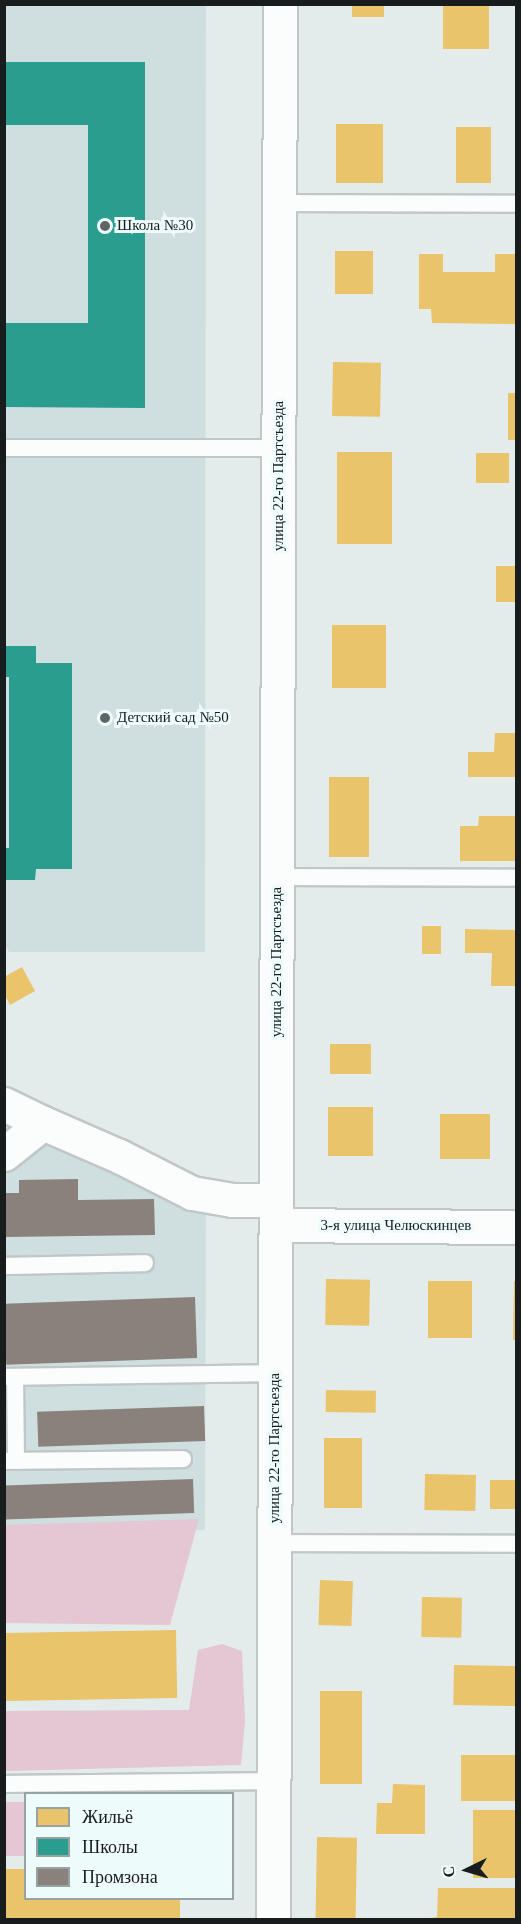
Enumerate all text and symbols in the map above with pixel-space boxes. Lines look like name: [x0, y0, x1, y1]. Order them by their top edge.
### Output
place label: Школа №30: [117, 217, 193, 235]
marker: Школа №30: [98, 219, 112, 233]
street label: улица 22-го Партсъезда: [270, 401, 288, 551]
place label: Детский сад №50: [117, 709, 229, 727]
marker: Детский сад №50: [98, 711, 112, 725]
street label: улица 22-го Партсъезда: [268, 887, 286, 1037]
street label: 3-я улица Челюскинцев: [321, 1217, 471, 1235]
street label: улица 22-го Партсъезда: [266, 1373, 284, 1523]
legend: [24, 1792, 234, 1900]
text: Жильё: [82, 1807, 133, 1827]
text: Школы: [82, 1837, 138, 1857]
north arrow: [437, 1840, 497, 1900]
text: С: [440, 1865, 458, 1878]
text: Промзона: [82, 1867, 158, 1887]

